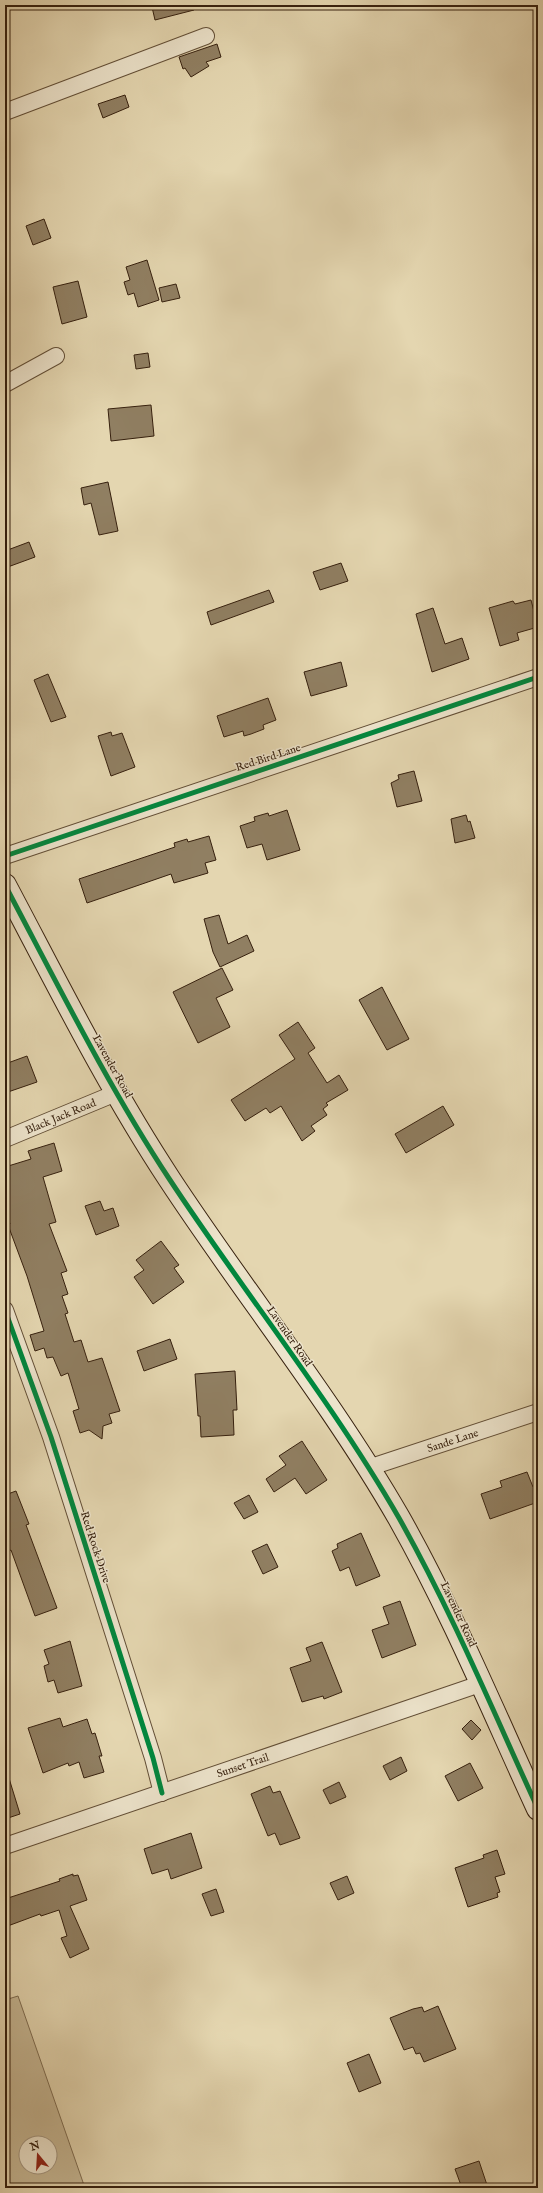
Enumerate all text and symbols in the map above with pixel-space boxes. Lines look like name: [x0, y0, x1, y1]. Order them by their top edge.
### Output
street label: Red Bird Lane: [234, 741, 303, 775]
street label: Lavender Road: [89, 1032, 135, 1101]
street label: Black Jack Road: [23, 1096, 98, 1138]
street label: Lavender Road: [263, 1304, 315, 1370]
street label: Sande Lane: [425, 1426, 480, 1456]
street label: Red Rock Drive: [77, 1510, 113, 1585]
street label: Lavender Road: [437, 1580, 479, 1649]
street label: Sunset Trail: [215, 1751, 271, 1781]
north arrow: [18, 2135, 58, 2175]
text: N: [28, 2138, 42, 2155]

